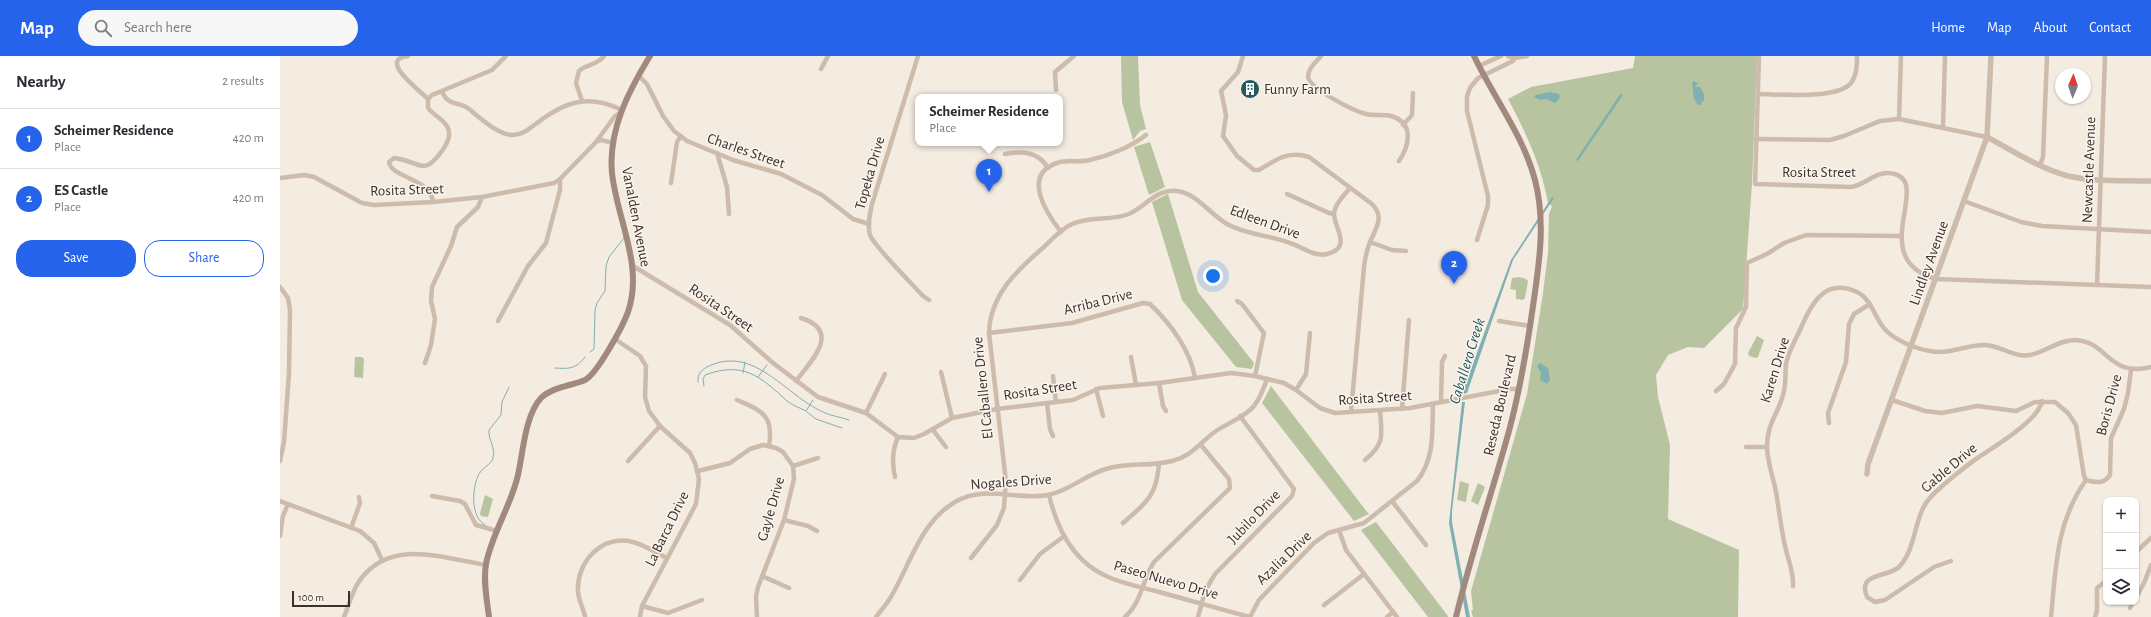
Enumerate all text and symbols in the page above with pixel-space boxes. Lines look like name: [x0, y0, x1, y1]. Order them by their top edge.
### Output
search box: [78, 10, 358, 46]
icon: search: [92, 17, 114, 39]
text: Map: [20, 19, 54, 38]
text: Search here: [124, 20, 192, 35]
text: Home: [1931, 21, 1965, 35]
text: Map: [1987, 21, 2011, 35]
text: About: [2033, 21, 2067, 35]
text: Contact: [2089, 21, 2131, 35]
north arrow: [2055, 68, 2091, 104]
text: Nearby: [16, 73, 66, 90]
text: 2 results: [222, 75, 264, 88]
building icon: Funny Farm: [1239, 78, 1261, 100]
place label: Funny Farm: [1264, 82, 1331, 97]
popup: [915, 94, 1063, 146]
text: Scheimer Residence: [929, 104, 1049, 119]
street label: Newcastle Avenue: [2080, 116, 2098, 223]
text: Place: [929, 122, 956, 135]
text: Scheimer Residence: [54, 123, 173, 138]
street label: Charles Street: [705, 131, 787, 171]
text: 1: [27, 132, 31, 145]
text: 420 m: [232, 132, 264, 145]
street label: Topeka Drive: [852, 135, 888, 211]
text: Place: [54, 141, 81, 154]
pin: 1: [976, 159, 1002, 192]
street label: Rosita Street: [1782, 165, 1856, 180]
street label: Vanalden Avenue: [619, 166, 653, 268]
street label: Rosita Street: [370, 181, 444, 199]
text: ES Castle: [54, 183, 108, 198]
text: 2: [26, 192, 32, 205]
text: 420 m: [232, 192, 264, 205]
text: Place: [54, 201, 81, 214]
street label: Edleen Drive: [1228, 202, 1302, 242]
street label: Lindley Avenue: [1907, 219, 1951, 307]
button: Save: [16, 240, 136, 277]
button: Share: [144, 240, 264, 277]
pin: 2: [1441, 251, 1467, 284]
your location: [1203, 266, 1223, 286]
street label: Rosita Street: [686, 281, 756, 335]
street label: Arriba Drive: [1062, 286, 1134, 318]
water label: Caballero Creek: [1446, 316, 1488, 406]
street label: Karen Drive: [1758, 335, 1792, 405]
street label: El Caballero Drive: [970, 336, 996, 440]
street label: Reseda Boulevard: [1481, 353, 1519, 457]
street label: Boris Drive: [2094, 373, 2124, 437]
street label: Rosita Street: [1002, 377, 1078, 403]
street label: Rosita Street: [1338, 388, 1413, 408]
street label: Gable Drive: [1918, 440, 1980, 496]
street label: Nogales Drive: [970, 472, 1052, 492]
street label: Gayle Drive: [755, 475, 787, 543]
street label: Jubilo Drive: [1225, 487, 1283, 547]
street label: La Barca Drive: [642, 489, 692, 569]
map controls: [2103, 497, 2139, 605]
button: +: [2103, 497, 2139, 533]
street label: Azalia Drive: [1254, 528, 1314, 588]
button: −: [2103, 533, 2139, 569]
street label: Paseo Nuevo Drive: [1112, 558, 1220, 602]
button: layers: [2103, 569, 2139, 605]
scale bar: [292, 589, 350, 608]
text: 100 m: [298, 592, 324, 603]

